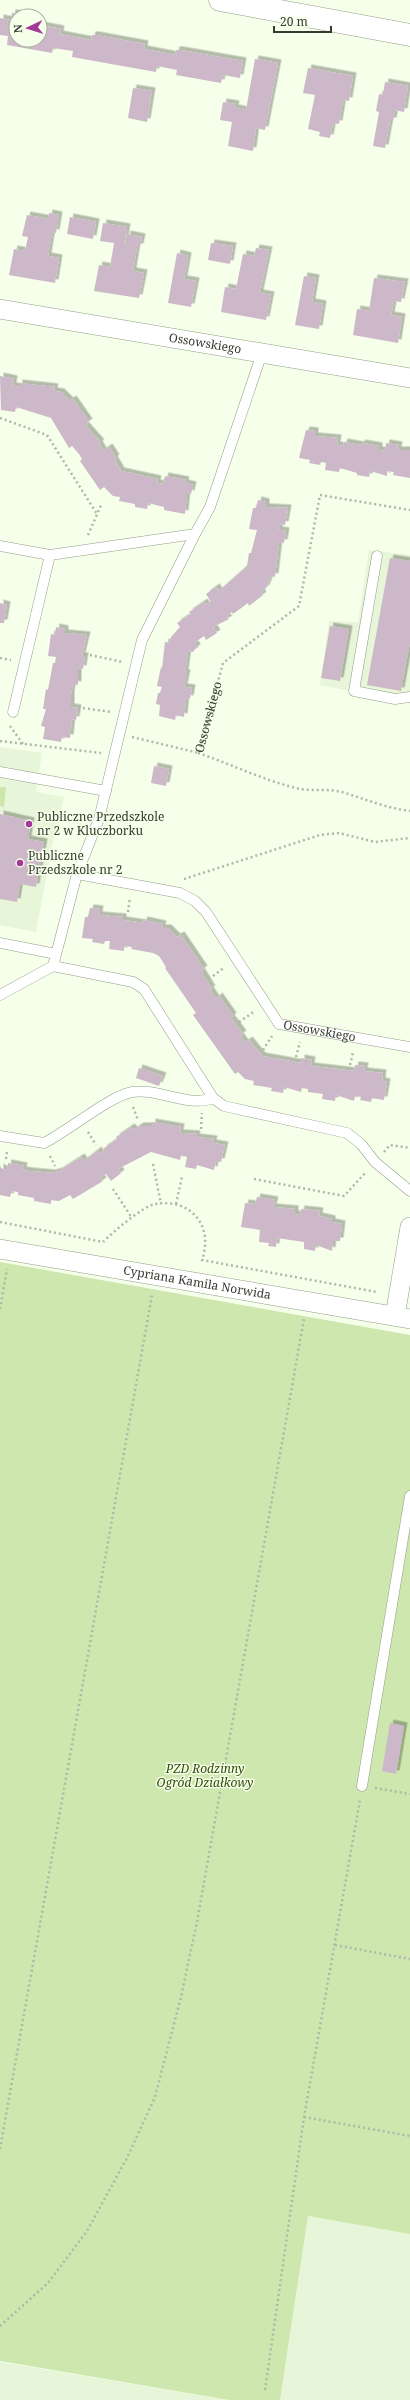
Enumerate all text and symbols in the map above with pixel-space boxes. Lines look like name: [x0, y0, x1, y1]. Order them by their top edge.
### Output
north arrow: [8, 8, 48, 48]
scale bar: [274, 8, 331, 34]
text: 20 m: [280, 13, 308, 30]
text: N: [10, 24, 25, 34]
street label: Ossowskiego: [168, 329, 243, 357]
street label: Ossowskiego: [190, 679, 226, 755]
place label: Publiczne Przedszkole nr 2 w Kluczborku: [37, 808, 164, 839]
marker: Publiczne Przedszkole nr 2 w Kluczborku: [24, 819, 34, 829]
place label: Publiczne Przedszkole nr 2: [28, 847, 123, 878]
marker: Publiczne Przedszkole nr 2: [15, 858, 25, 868]
street label: Ossowskiego: [282, 1016, 357, 1045]
street label: Cypriana Kamila Norwida: [122, 1261, 273, 1303]
park label: PZD Rodzinny Ogród Działkowy: [157, 1760, 253, 1791]

